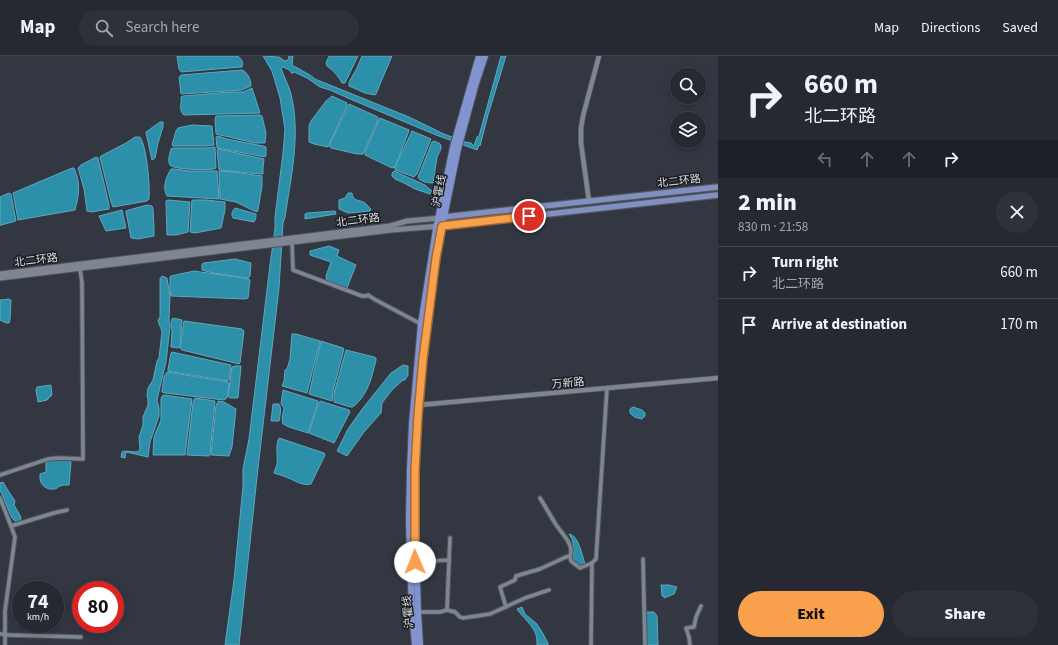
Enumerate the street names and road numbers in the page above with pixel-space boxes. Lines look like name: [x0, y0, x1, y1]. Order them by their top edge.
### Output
street label: 北二环路: [656, 171, 702, 191]
street label: 沪霍线: [428, 173, 450, 209]
street label: 北二环路: [335, 210, 381, 230]
street label: 北二环路: [13, 250, 59, 270]
street label: 万新路: [551, 374, 585, 392]
street label: 沪霍线: [399, 595, 417, 629]

